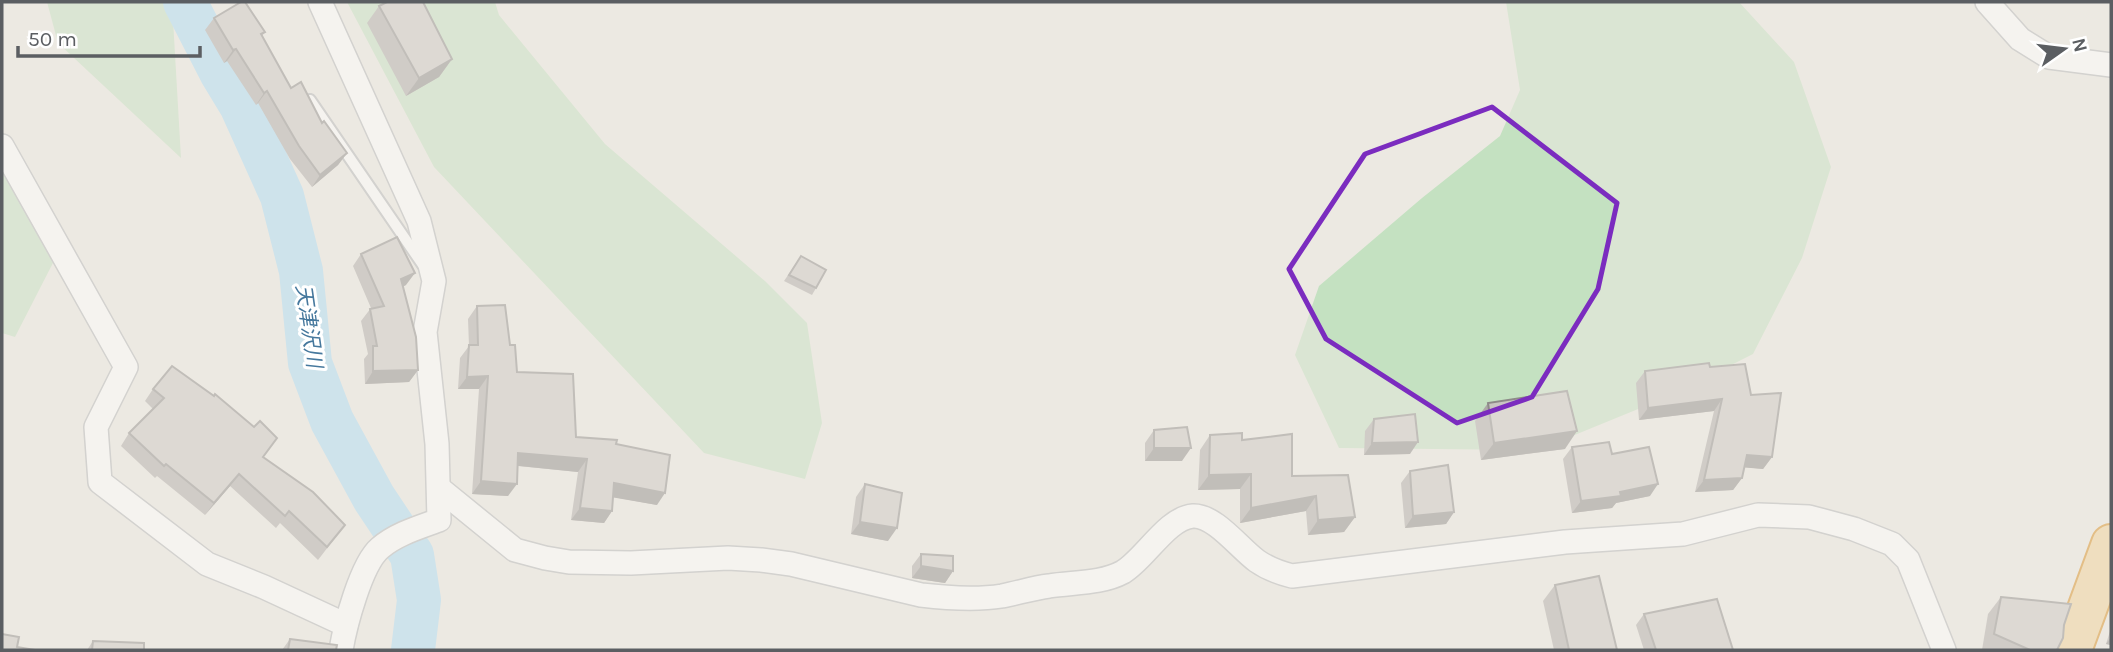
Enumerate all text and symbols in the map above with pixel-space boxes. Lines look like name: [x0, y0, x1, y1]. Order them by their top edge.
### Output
scale bar: [18, 14, 200, 58]
north arrow: [2029, 14, 2099, 84]
text: 50 m: [28, 27, 77, 51]
text: N: [2067, 36, 2092, 54]
water label: 天津沢川: [291, 283, 327, 371]

